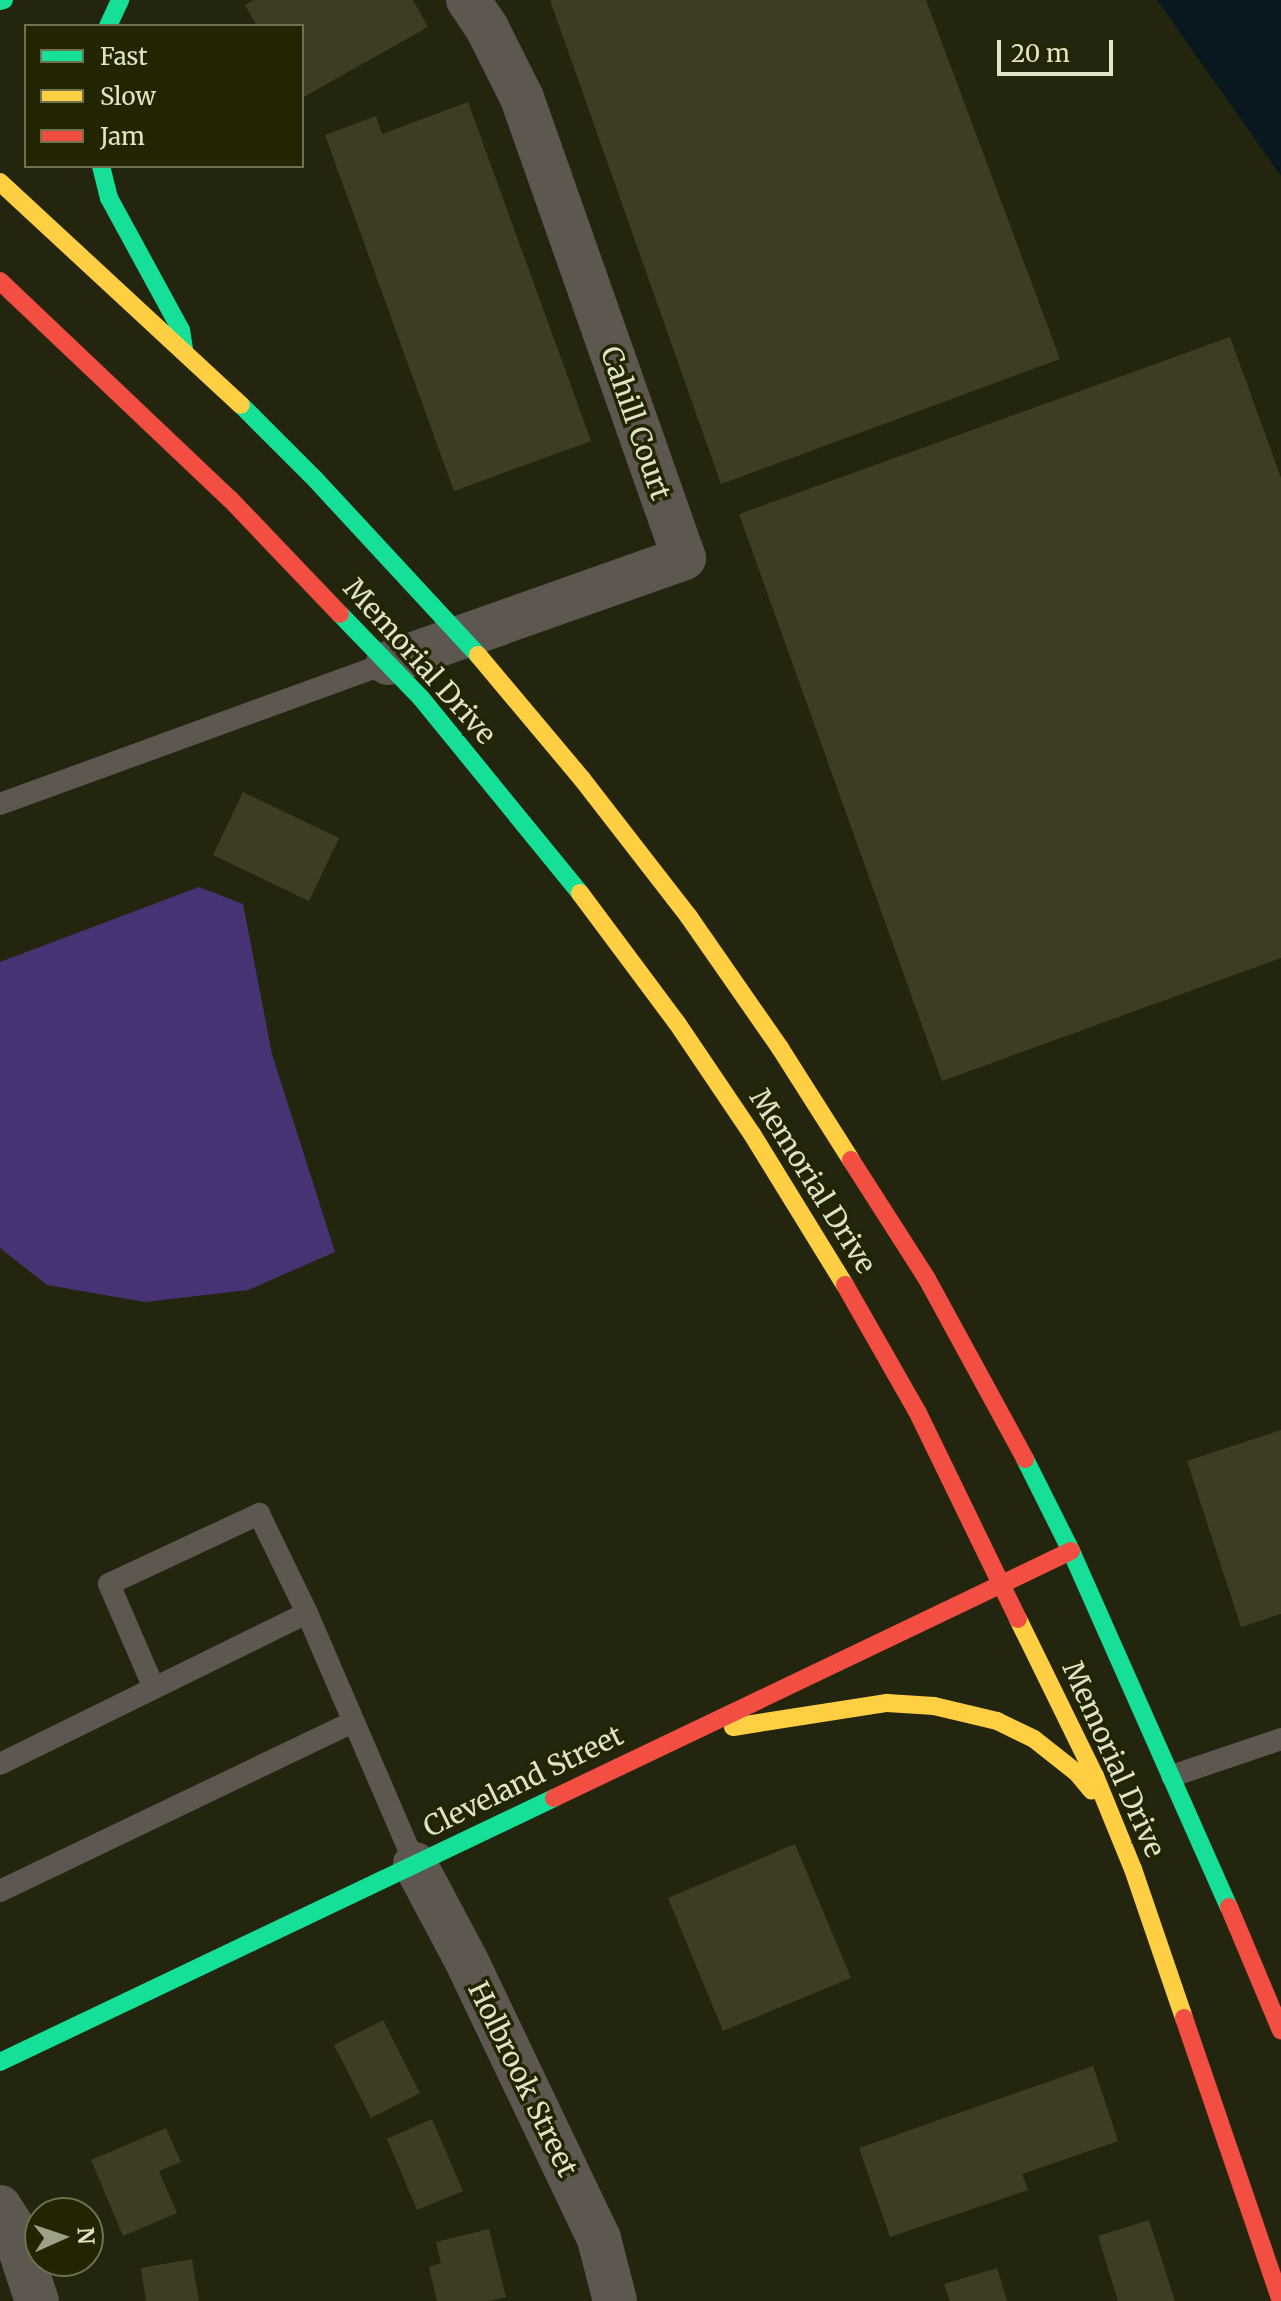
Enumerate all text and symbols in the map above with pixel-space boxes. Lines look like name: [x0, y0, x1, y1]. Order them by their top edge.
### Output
legend: [24, 24, 304, 168]
scale bar: [1001, 24, 1117, 74]
text: 20 m: [1011, 38, 1070, 69]
text: Fast: [100, 41, 148, 72]
text: Slow: [100, 81, 156, 112]
text: Jam: [100, 121, 145, 152]
street label: Cahill Court: [594, 342, 678, 504]
street label: Memorial Drive: [337, 571, 503, 751]
street label: Memorial Drive: [743, 1083, 883, 1279]
street label: Memorial Drive: [1056, 1656, 1172, 1862]
street label: Cleveland Street: [418, 1718, 628, 1844]
street label: Holbrook Street: [461, 1976, 585, 2182]
north arrow: [24, 2197, 104, 2277]
text: N: [72, 2226, 100, 2245]

